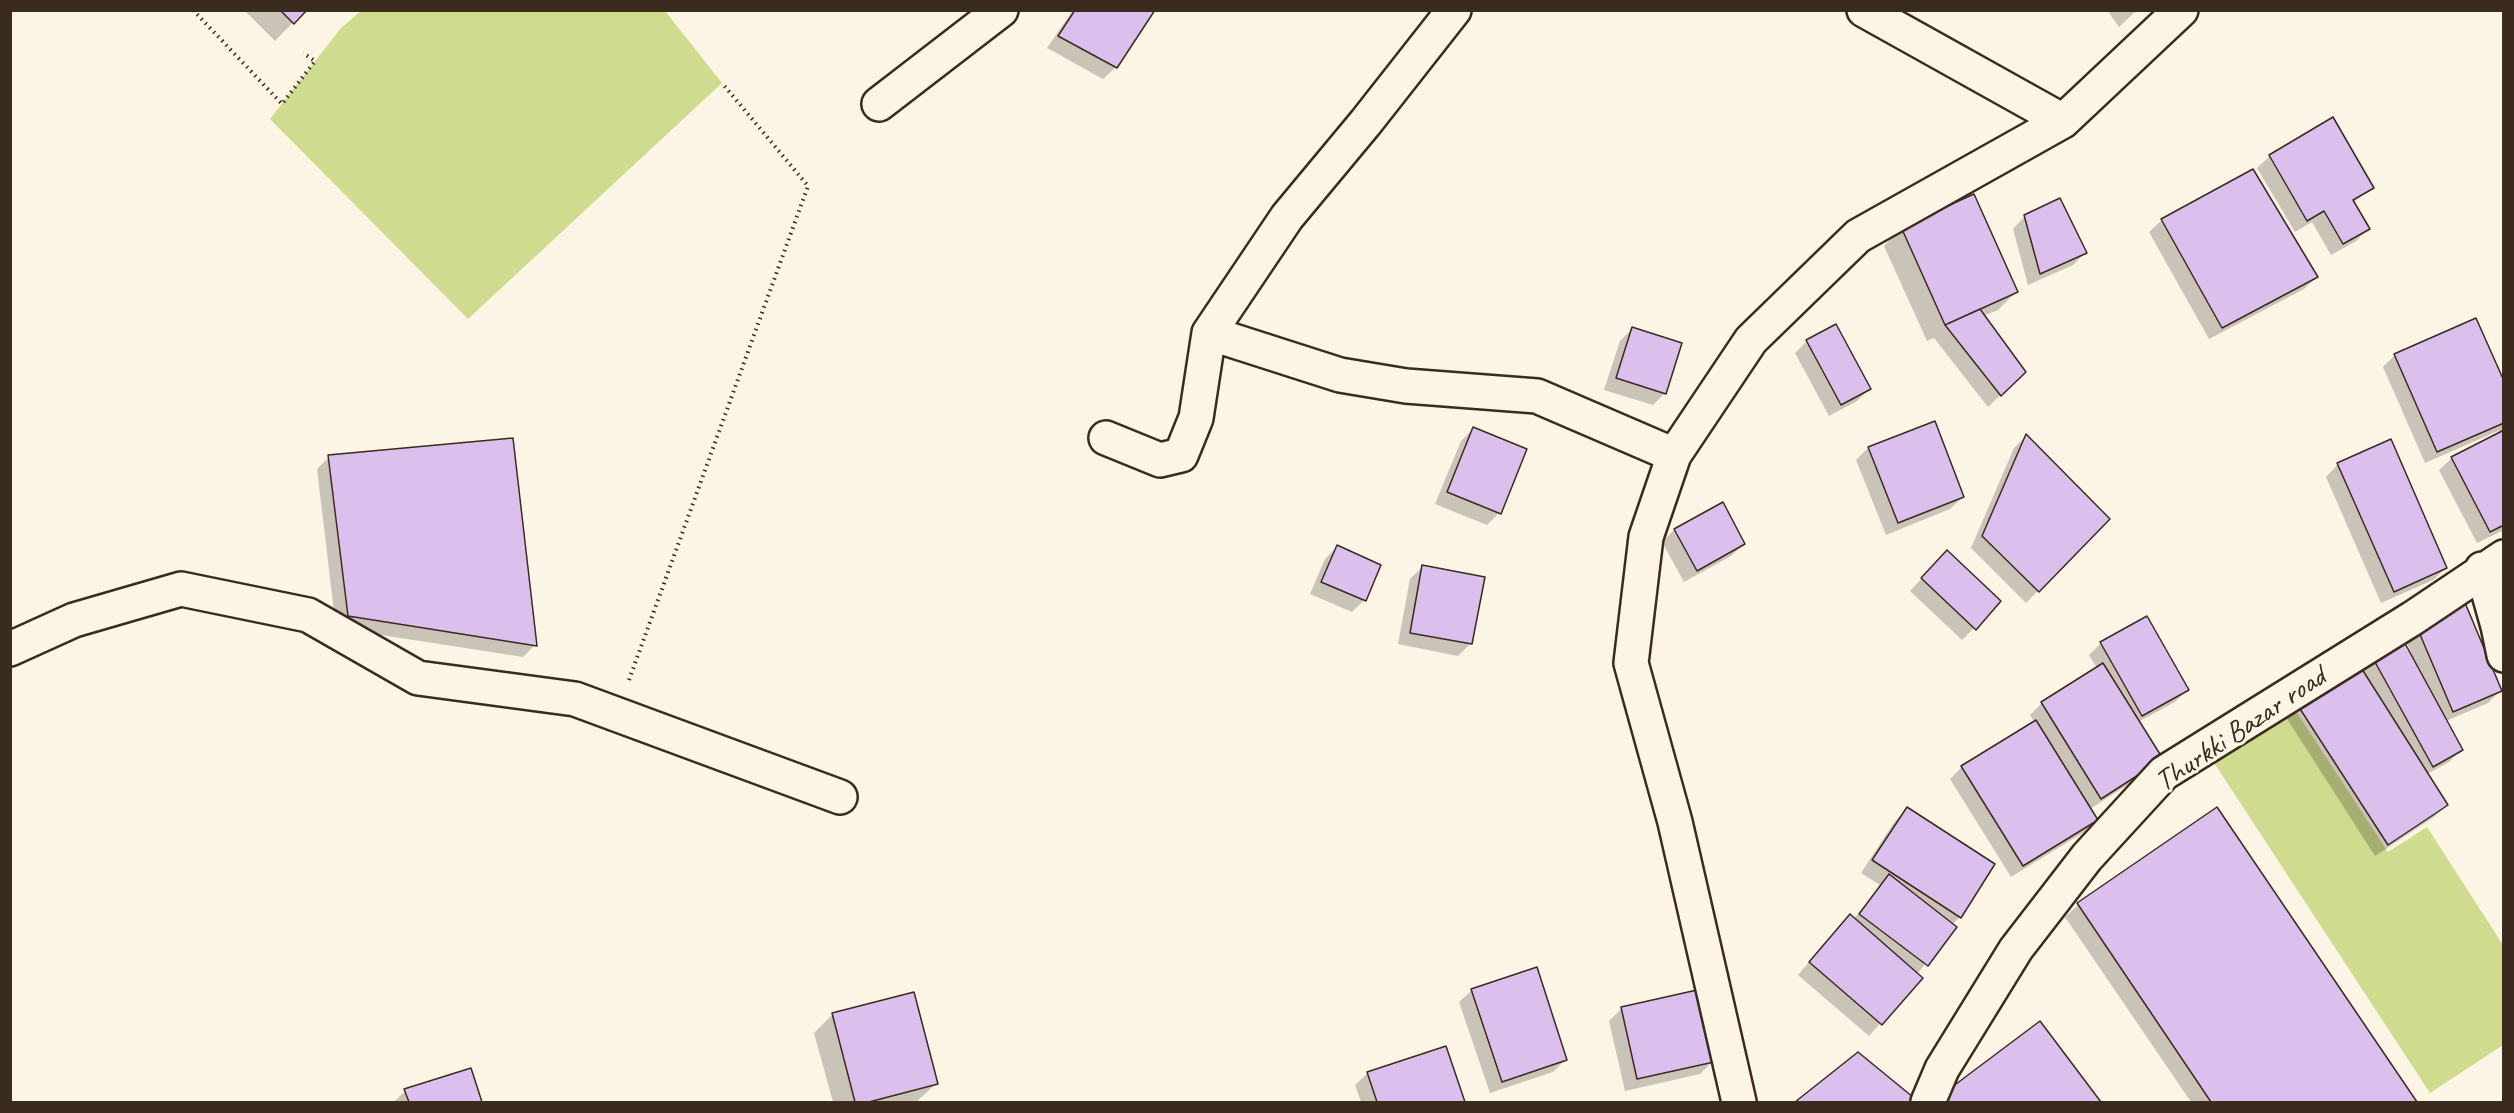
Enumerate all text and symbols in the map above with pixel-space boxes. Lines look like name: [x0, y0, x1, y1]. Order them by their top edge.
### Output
street label: Thurkki Bazar road: [2149, 660, 2333, 800]

